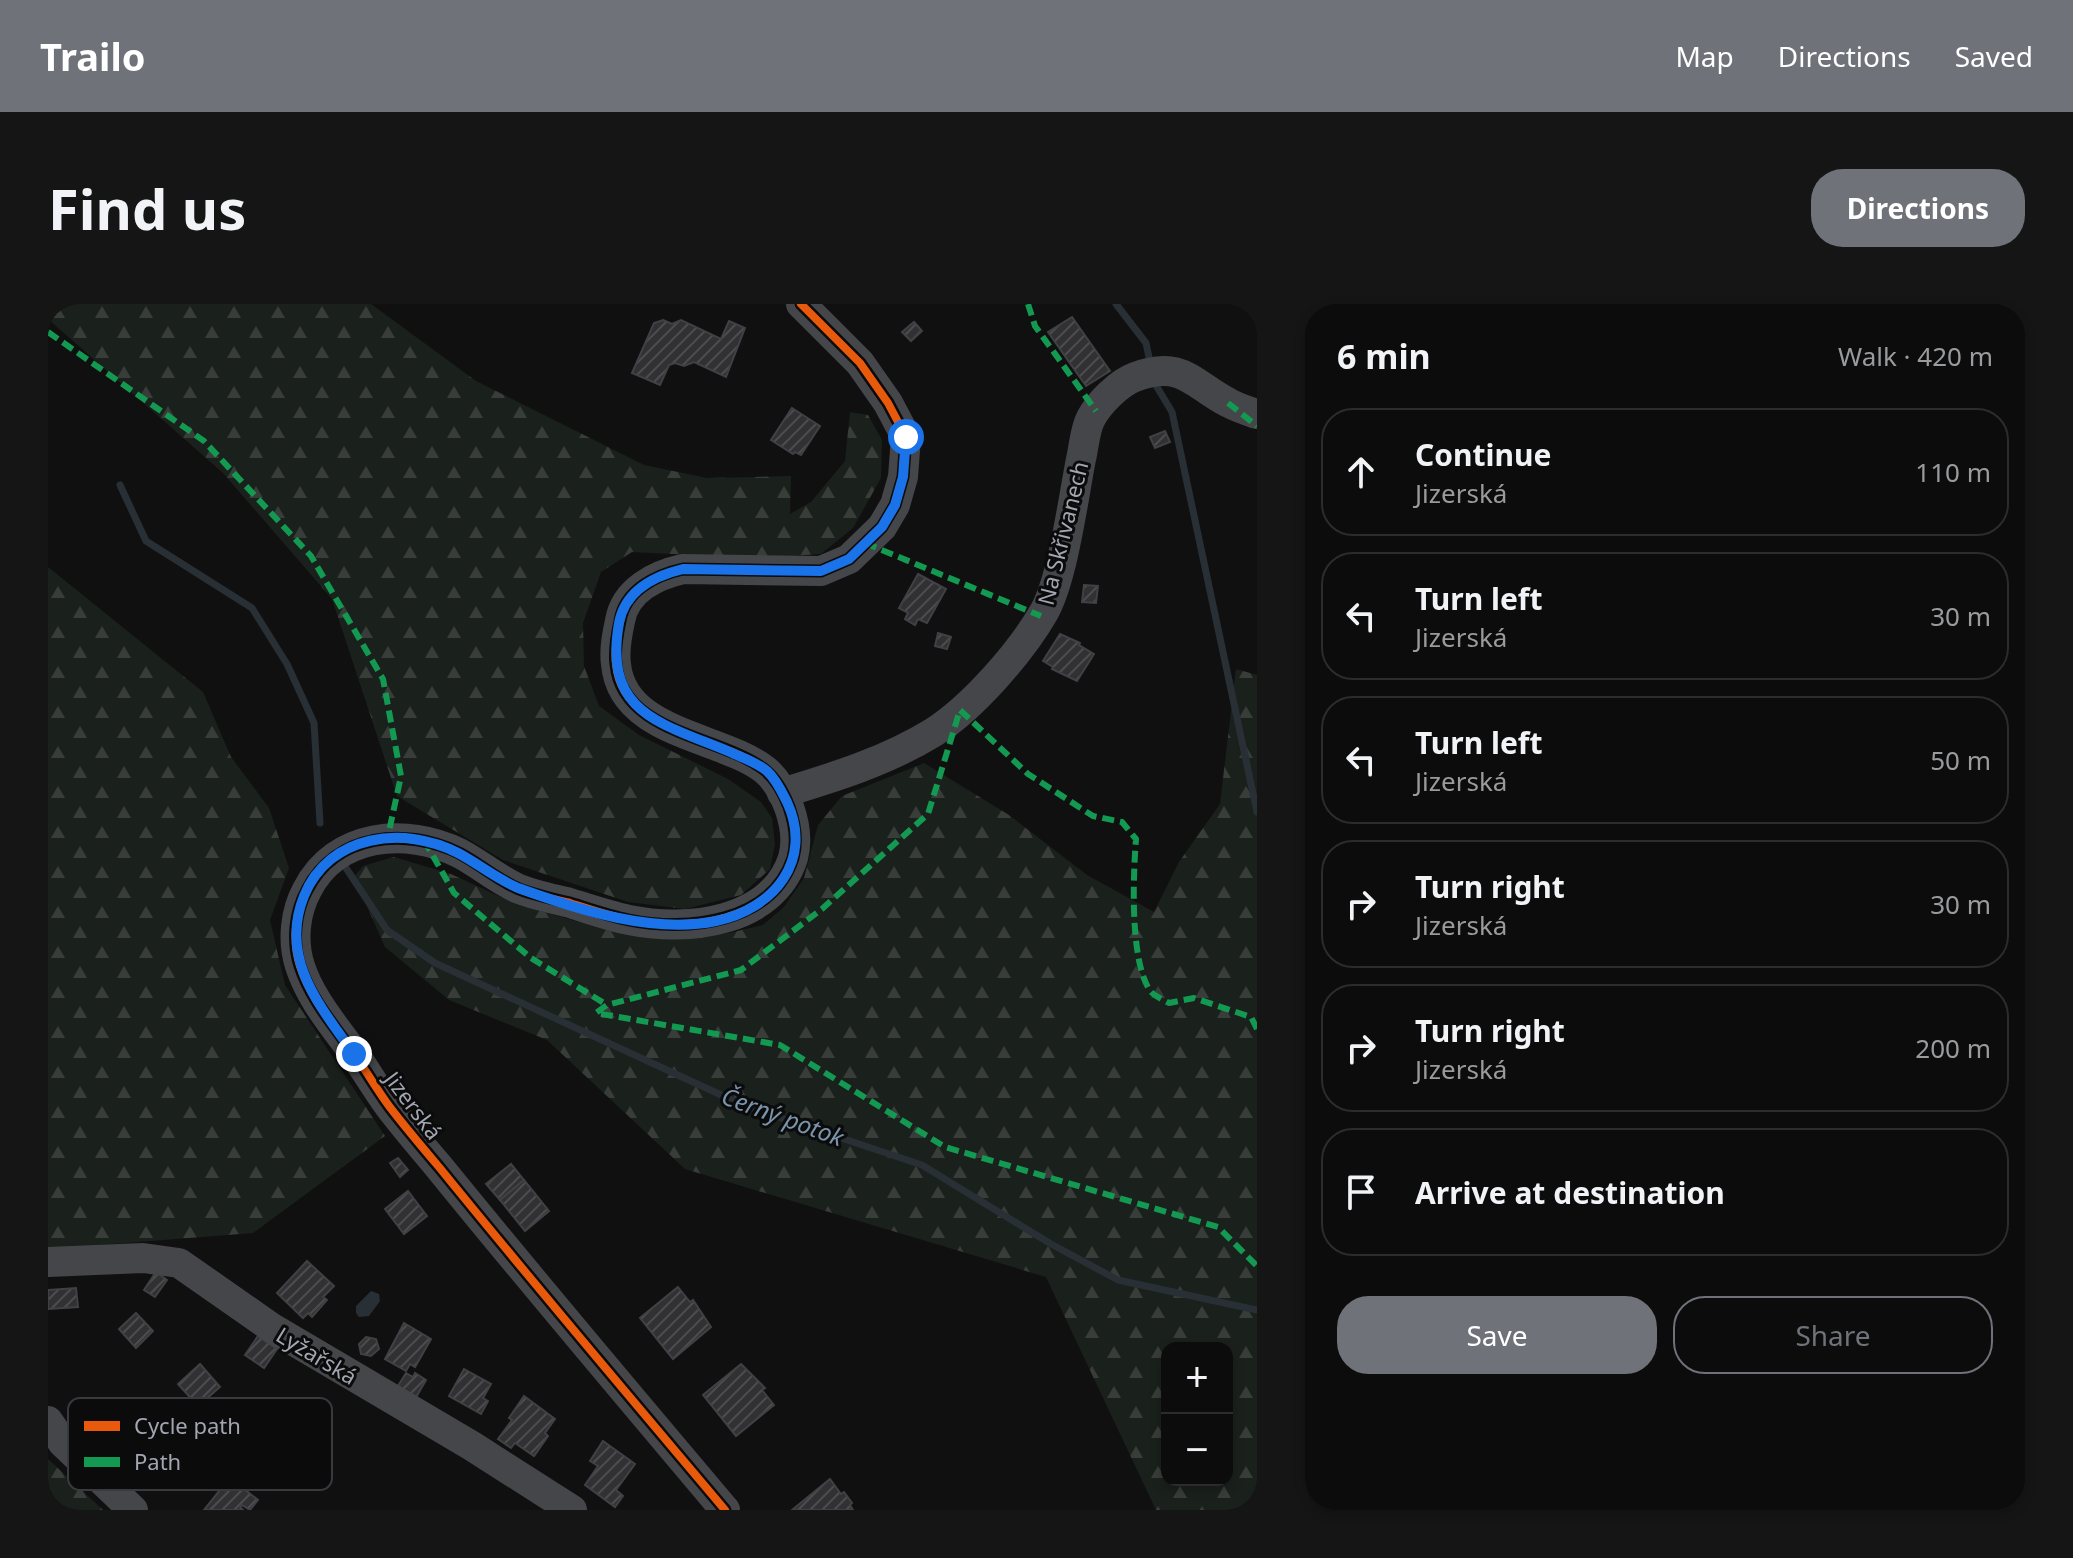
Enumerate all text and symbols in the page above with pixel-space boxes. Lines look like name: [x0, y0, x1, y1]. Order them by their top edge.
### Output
text: Trailo: [40, 30, 145, 82]
text: Map: [1675, 37, 1734, 75]
text: Directions: [1778, 37, 1911, 75]
text: Saved: [1955, 37, 2033, 75]
button: Directions: [1811, 169, 2025, 247]
text: Find us: [48, 170, 246, 246]
text: 6 min: [1337, 333, 1431, 379]
text: Walk · 420 m: [1838, 338, 1993, 374]
route start: [888, 419, 924, 455]
text: Continue: [1415, 434, 1551, 475]
icon: ahead: [1339, 450, 1383, 494]
text: 110 m: [1915, 454, 1991, 490]
street label: Na Skřivanech: [1030, 458, 1094, 608]
text: Jizerská: [1415, 475, 1507, 511]
text: Turn left: [1415, 578, 1543, 619]
icon: left: [1339, 594, 1383, 638]
text: 30 m: [1930, 598, 1991, 634]
text: Jizerská: [1415, 619, 1507, 655]
text: Turn left: [1415, 722, 1543, 763]
icon: left: [1339, 738, 1383, 782]
text: 50 m: [1930, 742, 1991, 778]
text: Jizerská: [1415, 763, 1507, 799]
text: Turn right: [1415, 866, 1565, 907]
icon: right: [1339, 882, 1383, 926]
text: 30 m: [1930, 886, 1991, 922]
text: Jizerská: [1415, 907, 1507, 943]
text: Turn right: [1415, 1010, 1565, 1051]
icon: right: [1339, 1026, 1383, 1070]
text: 200 m: [1915, 1030, 1991, 1066]
route end: [336, 1036, 372, 1072]
text: Jizerská: [1415, 1051, 1507, 1087]
street label: Jizerská: [377, 1063, 449, 1145]
water label: Černý potok: [717, 1079, 850, 1154]
icon: arrive: [1339, 1170, 1383, 1214]
text: Arrive at destination: [1415, 1172, 1725, 1213]
button: Save: [1337, 1296, 1657, 1374]
button: Share: [1673, 1296, 1993, 1374]
street label: Lyžařská: [271, 1319, 363, 1391]
map controls: [1161, 1342, 1233, 1486]
button: +: [1161, 1342, 1233, 1414]
legend: [68, 1398, 332, 1490]
text: Cycle path: [134, 1410, 241, 1440]
button: −: [1161, 1414, 1233, 1486]
text: Path: [134, 1446, 181, 1476]

